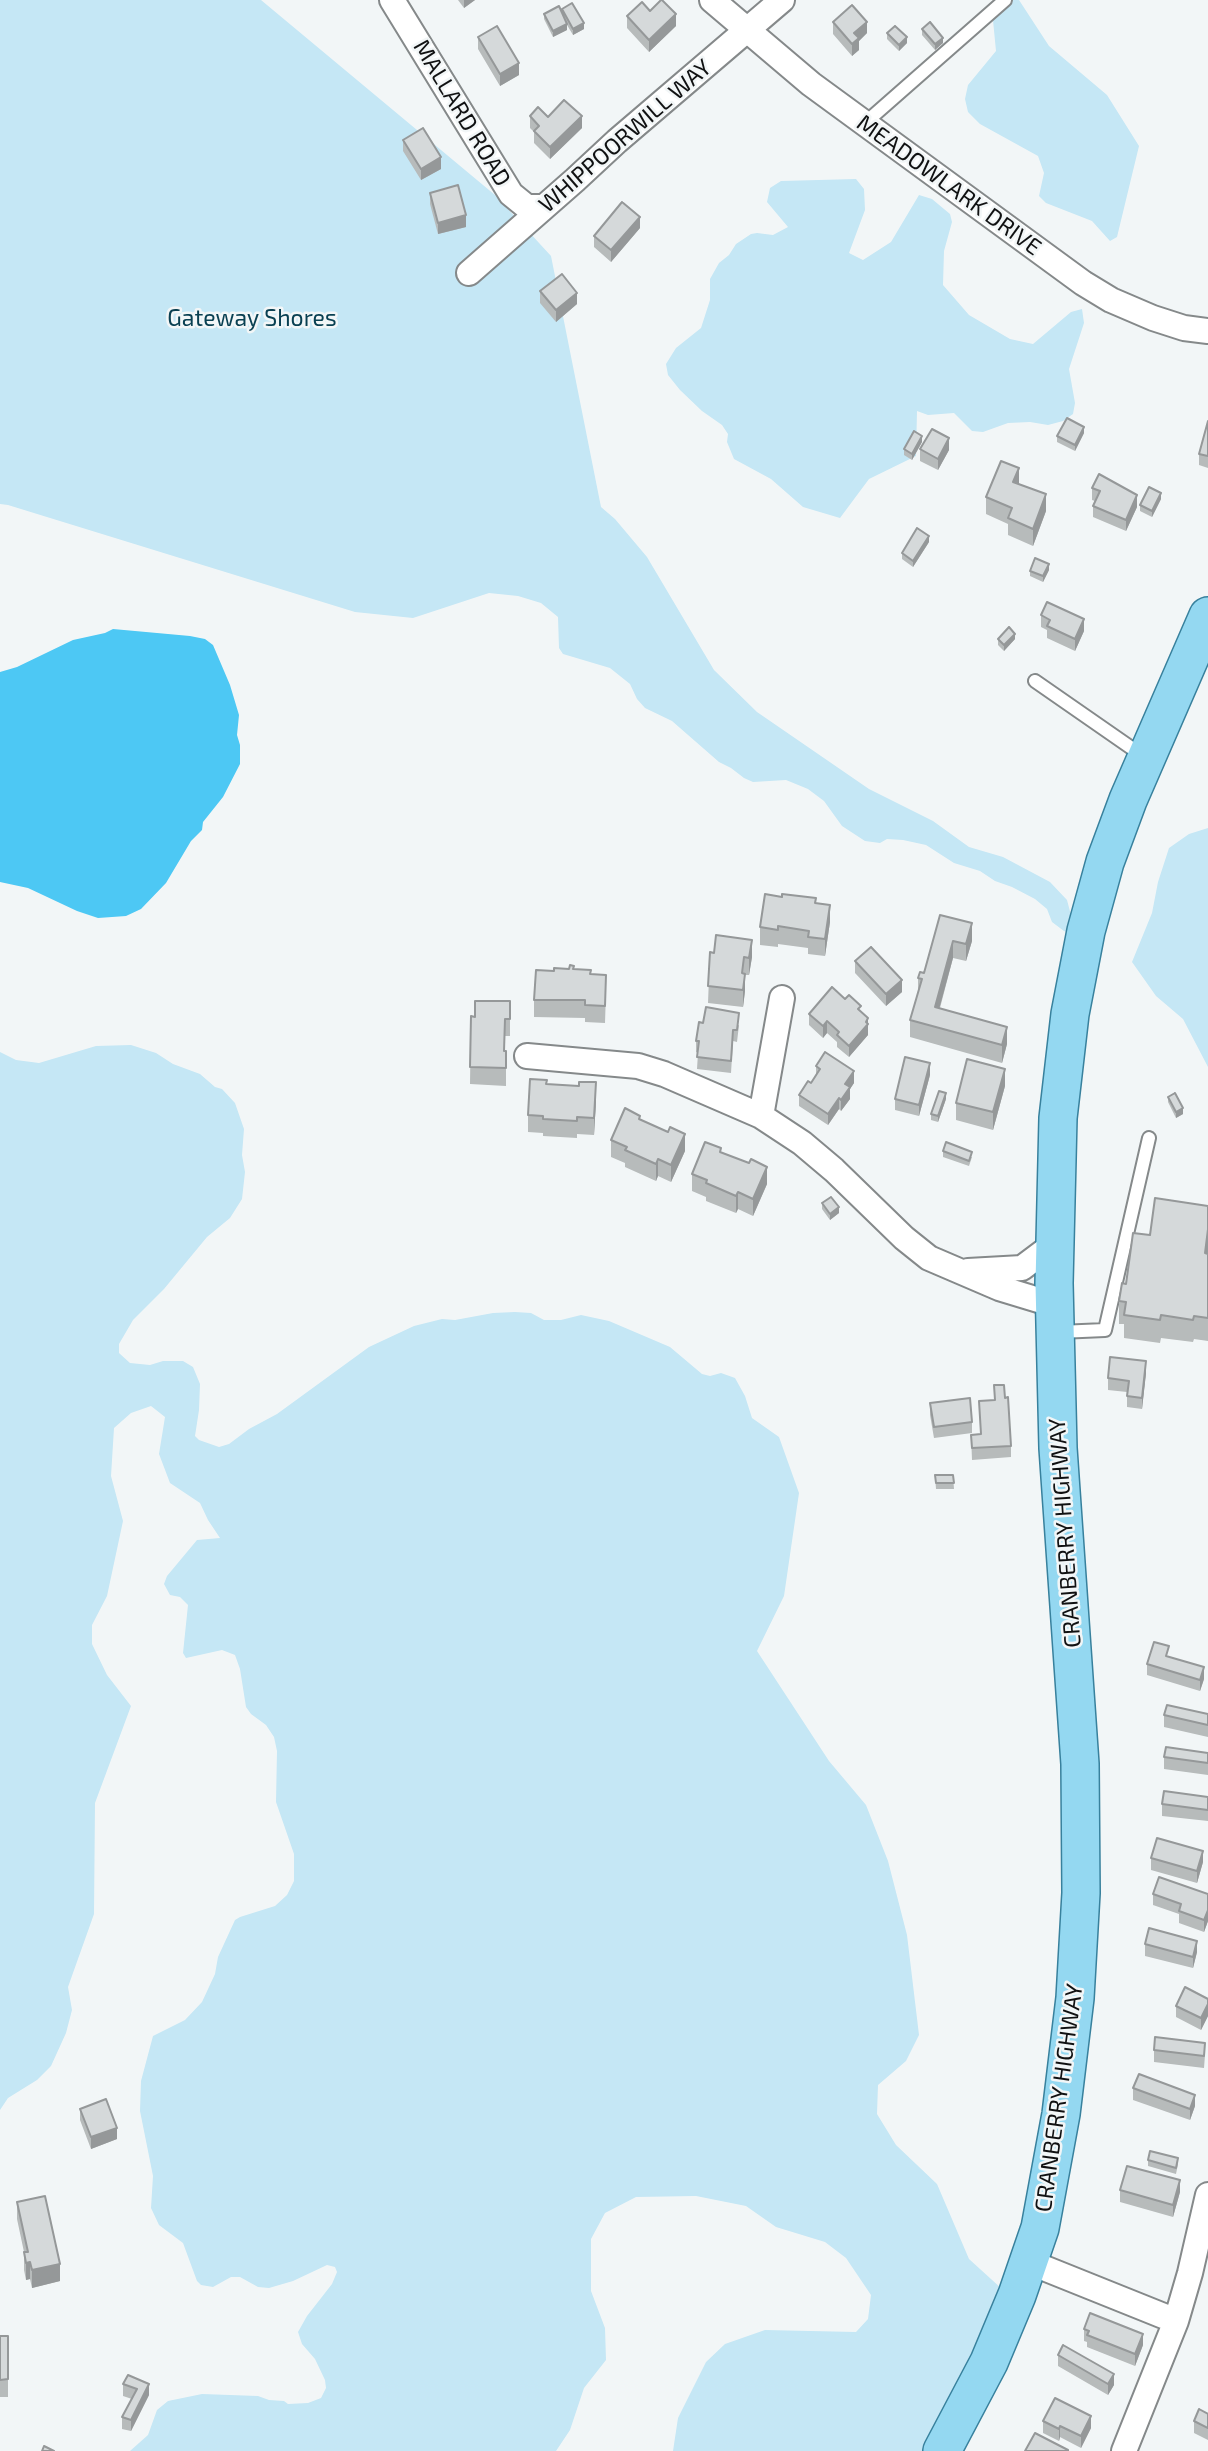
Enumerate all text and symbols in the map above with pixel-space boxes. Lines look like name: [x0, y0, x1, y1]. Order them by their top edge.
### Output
street label: MALLARD ROAD: [407, 35, 517, 191]
street label: WHIPPOORWILL WAY: [533, 54, 717, 218]
street label: MEADOWLARK DRIVE: [851, 109, 1047, 261]
park label: Gateway Shores: [167, 304, 337, 332]
street label: CRANBERRY HIGHWAY: [1043, 1417, 1087, 1649]
street label: CRANBERRY HIGHWAY: [1029, 1982, 1089, 2214]

